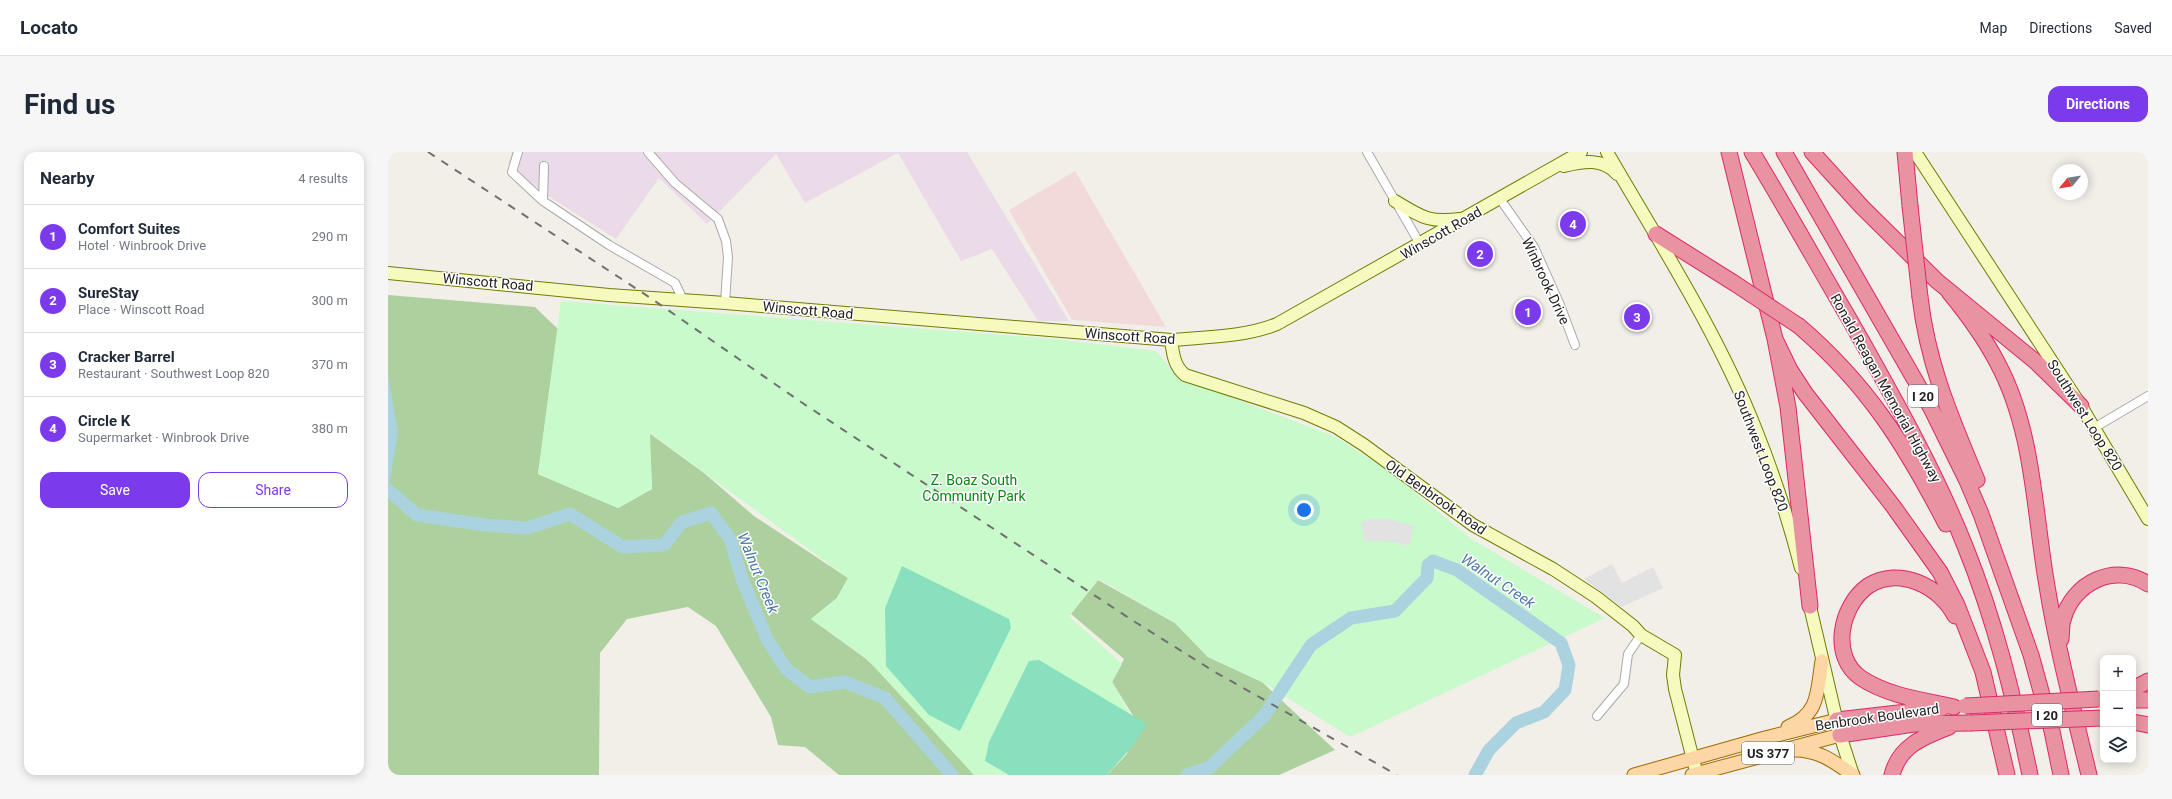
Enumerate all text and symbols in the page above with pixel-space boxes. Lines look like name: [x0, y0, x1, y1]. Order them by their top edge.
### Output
text: Locato: [20, 16, 78, 39]
text: Map: [1980, 20, 2007, 36]
text: Directions: [2029, 20, 2092, 36]
text: Saved: [2114, 20, 2152, 36]
button: Directions: [2048, 86, 2148, 122]
text: Find us: [24, 88, 115, 121]
north arrow: [2052, 164, 2088, 200]
text: Nearby: [40, 168, 95, 188]
text: 4 results: [298, 171, 348, 186]
street label: Winscott Road: [1398, 203, 1484, 263]
pin: 4: [1560, 209, 1586, 239]
text: Comfort Suites: [78, 220, 180, 238]
text: 1: [49, 229, 57, 244]
text: 290 m: [311, 229, 348, 244]
street label: Winbrook Drive: [1519, 235, 1573, 327]
text: Hotel · Winbrook Drive: [78, 238, 206, 253]
pin: 2: [1467, 239, 1493, 269]
street label: Winscott Road: [442, 270, 534, 294]
text: SureStay: [78, 284, 139, 302]
street label: Ronald Reagan Memorial Highway: [1827, 291, 1945, 485]
text: 2: [49, 293, 57, 308]
text: 300 m: [311, 293, 348, 308]
pin: 1: [1515, 297, 1541, 327]
street label: Winscott Road: [762, 298, 854, 322]
text: Place · Winscott Road: [78, 302, 204, 317]
pin: 3: [1624, 302, 1650, 332]
street label: Winscott Road: [1084, 325, 1176, 347]
text: Cracker Barrel: [78, 348, 175, 366]
street label: Southwest Loop 820: [2044, 356, 2126, 474]
text: 3: [49, 357, 57, 372]
text: 370 m: [311, 357, 348, 372]
text: Restaurant · Southwest Loop 820: [78, 366, 269, 381]
road number: I 20: [1908, 385, 1938, 407]
street label: Southwest Loop 820: [1731, 388, 1791, 514]
text: Circle K: [78, 412, 130, 430]
text: 4: [49, 421, 57, 436]
text: 380 m: [311, 421, 348, 436]
text: Supermarket · Winbrook Drive: [78, 430, 249, 445]
street label: Old Benbrook Road: [1382, 456, 1490, 538]
button: Save: [40, 472, 190, 508]
button: Share: [198, 472, 348, 508]
park label: Z. Boaz South Community Park: [922, 472, 1027, 504]
your location: [1294, 500, 1314, 520]
water label: Walnut Creek: [734, 530, 783, 617]
water label: Walnut Creek: [1457, 550, 1539, 613]
map controls: [2100, 655, 2136, 763]
button: +: [2100, 655, 2136, 691]
button: −: [2100, 691, 2136, 727]
street label: Benbrook Boulevard: [1814, 700, 1940, 734]
road number: I 20: [2032, 704, 2062, 726]
button: layers: [2100, 727, 2136, 763]
road number: US 377: [1742, 742, 1794, 764]

